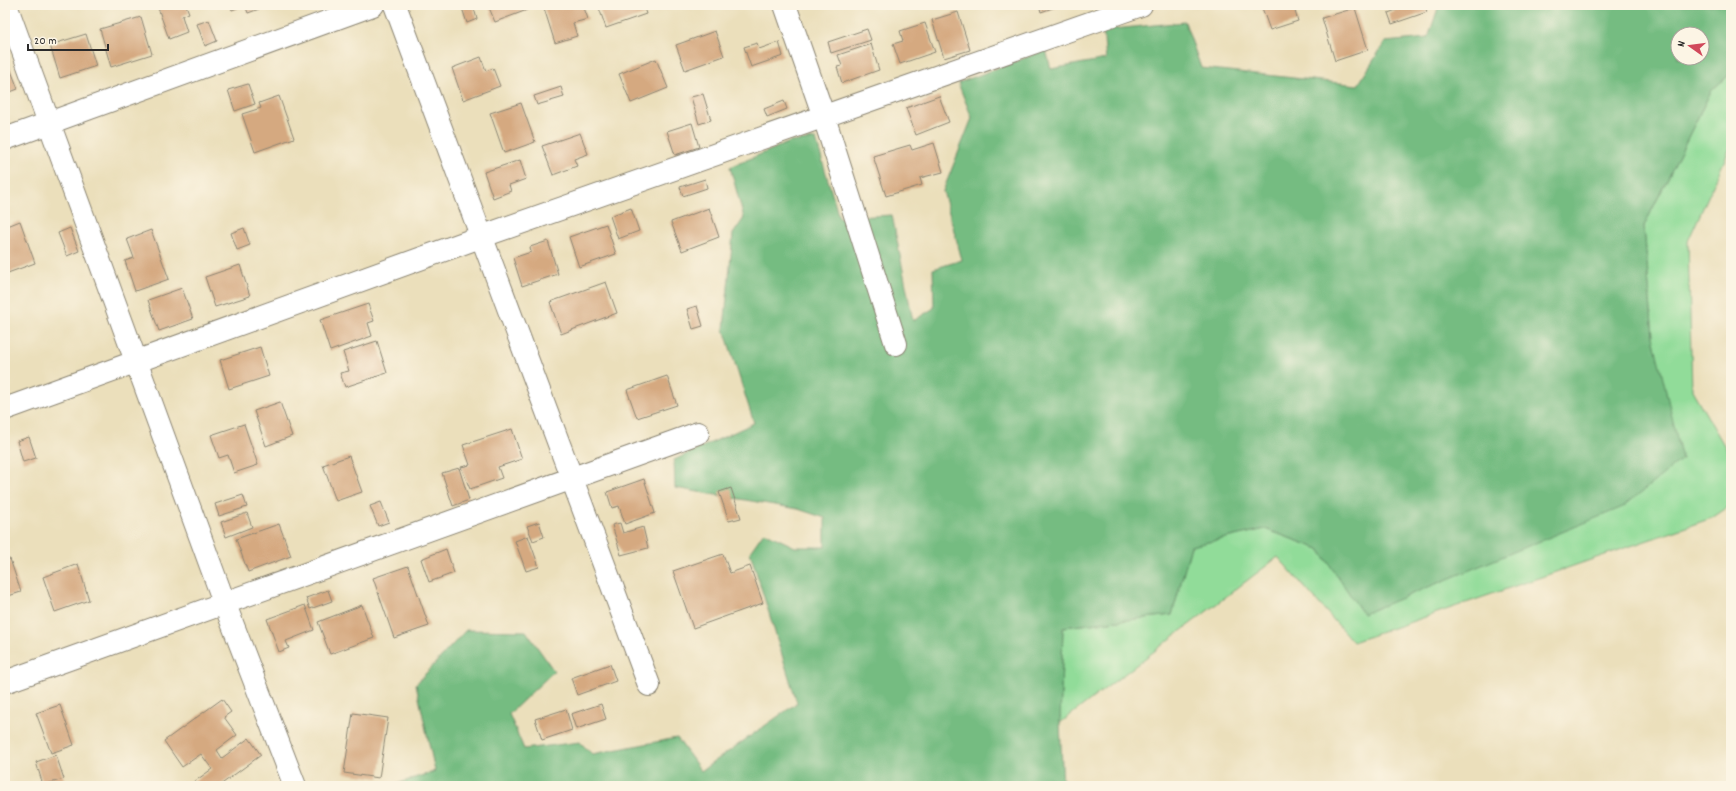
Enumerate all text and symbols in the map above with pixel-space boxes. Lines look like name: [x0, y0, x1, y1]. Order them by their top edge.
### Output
scale bar: [28, 26, 108, 52]
north arrow: [1670, 26, 1710, 66]
text: 20 m: [34, 33, 57, 50]
text: N: [1674, 39, 1691, 49]

